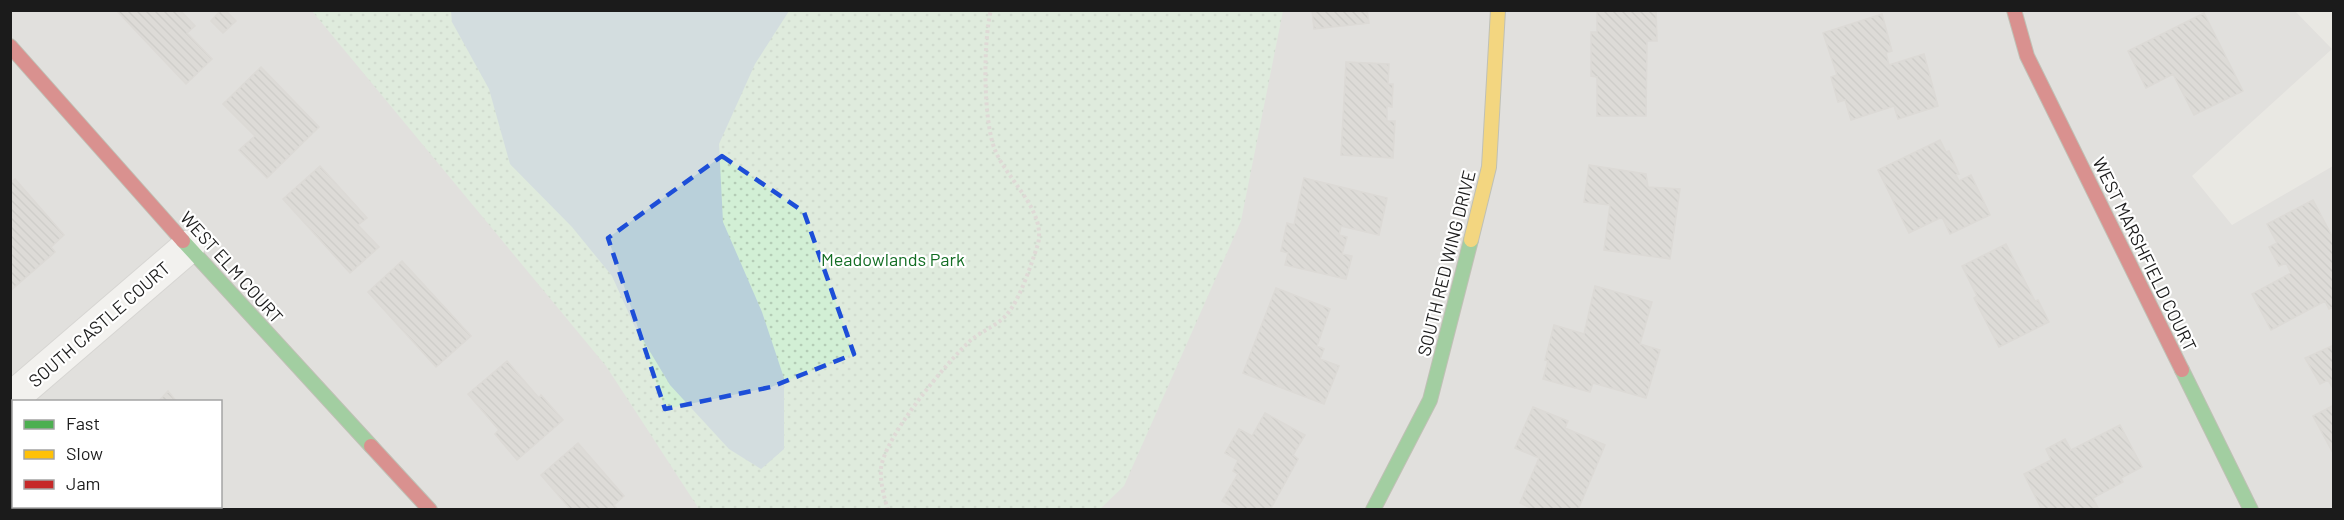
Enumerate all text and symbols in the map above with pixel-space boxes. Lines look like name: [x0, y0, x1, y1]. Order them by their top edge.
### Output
street label: WEST MARSHFIELD COURT: [2088, 153, 2202, 355]
street label: SOUTH RED WING DRIVE: [1412, 168, 1480, 358]
street label: WEST ELM COURT: [176, 206, 288, 328]
park label: Meadowlands Park: [821, 248, 965, 270]
street label: SOUTH CASTLE COURT: [24, 257, 174, 391]
legend: [12, 400, 222, 508]
text: Fast: [66, 412, 100, 434]
text: Slow: [66, 442, 103, 464]
text: Jam: [66, 472, 100, 494]

